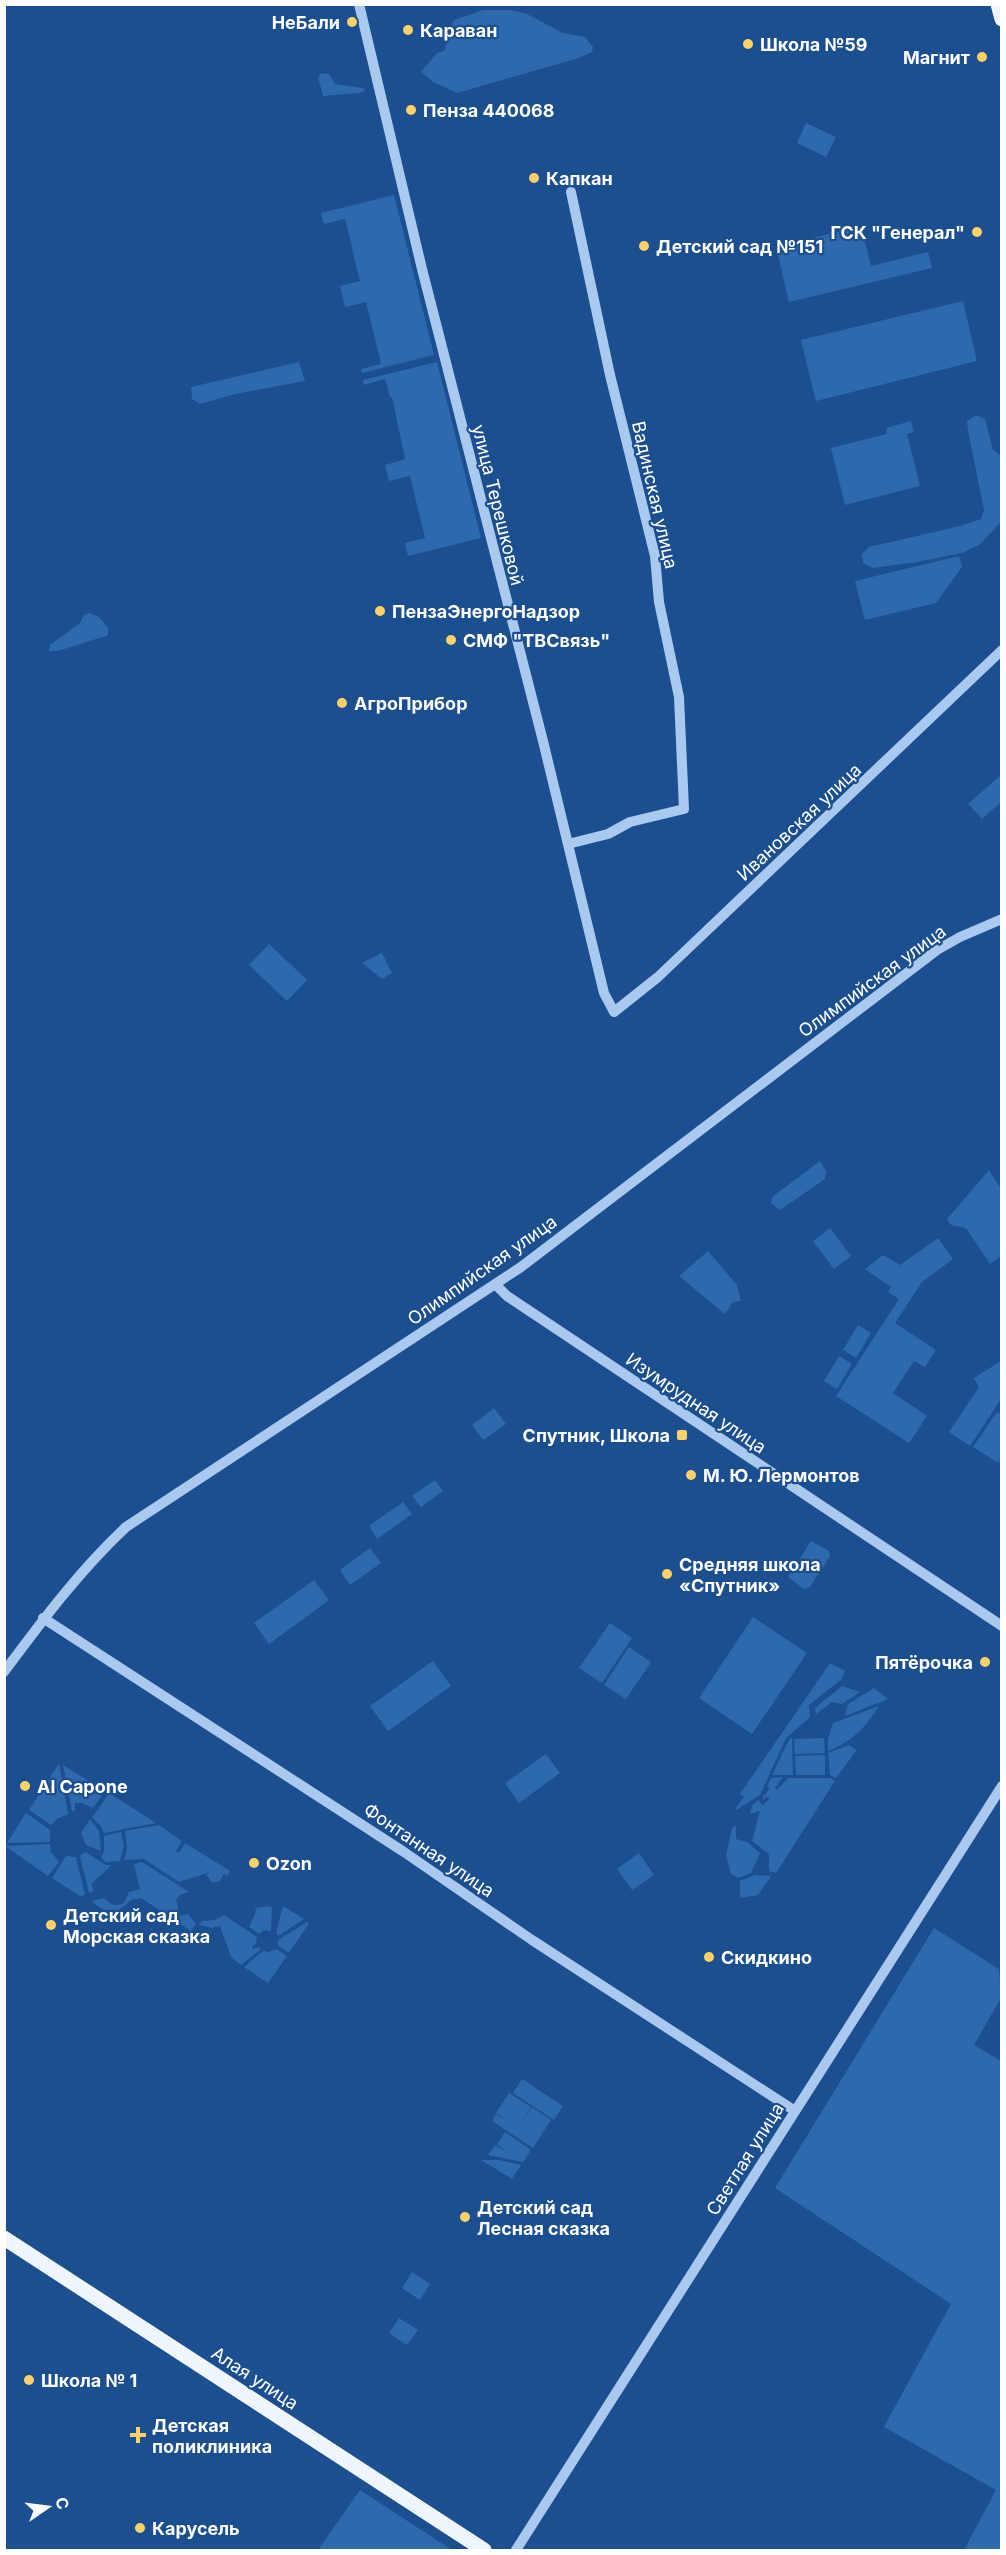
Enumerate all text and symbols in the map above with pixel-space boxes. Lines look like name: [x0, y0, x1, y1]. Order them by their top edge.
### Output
place label: НеБали: [272, 12, 340, 33]
marker: НеБали: [345, 15, 359, 29]
place label: Караван: [420, 20, 497, 41]
marker: Караван: [401, 23, 415, 37]
place label: Школа №59: [760, 34, 868, 55]
marker: Школа №59: [741, 37, 755, 51]
place label: Магнит: [903, 47, 970, 68]
marker: Магнит: [975, 50, 989, 64]
place label: Пенза 440068: [423, 100, 554, 121]
marker: Пенза 440068: [404, 103, 418, 117]
place label: Капкан: [546, 168, 613, 189]
marker: Капкан: [527, 171, 541, 185]
place label: ГСК "Генерал": [831, 222, 965, 243]
marker: ГСК "Генерал": [970, 225, 984, 239]
place label: Детский сад №151: [656, 236, 823, 257]
marker: Детский сад №151: [637, 239, 651, 253]
street label: Вадинская улица: [628, 419, 682, 571]
street label: улица Терешковой: [468, 422, 528, 588]
place label: ПензаЭнергоНадзор: [392, 601, 580, 622]
marker: ПензаЭнергоНадзор: [373, 604, 387, 618]
place label: СМФ "ТВСвязь": [463, 630, 610, 651]
marker: СМФ "ТВСвязь": [444, 633, 458, 647]
place label: АгроПрибор: [354, 693, 467, 714]
marker: АгроПрибор: [335, 696, 349, 710]
street label: Ивановская улица: [733, 759, 865, 885]
street label: Олимпийская улица: [794, 921, 950, 1041]
street label: Олимпийская улица: [404, 1211, 560, 1329]
street label: Изумрудная улица: [622, 1348, 770, 1458]
place label: Спутник, Школа: [523, 1425, 670, 1446]
marker: Спутник, Школа: [675, 1428, 689, 1442]
place label: М. Ю. Лермонтов: [703, 1465, 860, 1486]
marker: М. Ю. Лермонтов: [684, 1468, 698, 1482]
place label: Средняя школа «Спутник»: [679, 1554, 821, 1596]
marker: Средняя школа «Спутник»: [660, 1567, 674, 1581]
place label: Пятёрочка: [875, 1652, 973, 1673]
marker: Пятёрочка: [978, 1655, 992, 1669]
place label: Al Capone: [37, 1776, 128, 1797]
marker: Al Capone: [18, 1779, 32, 1793]
street label: Фонтанная улица: [360, 1799, 498, 1901]
place label: Ozon: [266, 1853, 312, 1874]
marker: Ozon: [247, 1856, 261, 1870]
place label: Детский сад Морская сказка: [63, 1905, 210, 1947]
marker: Детский сад Морская сказка: [44, 1918, 58, 1932]
place label: Скидкино: [721, 1947, 812, 1968]
marker: Скидкино: [702, 1950, 716, 1964]
street label: Светлая улица: [702, 2099, 788, 2219]
place label: Детский сад Лесная сказка: [477, 2197, 610, 2239]
marker: Детский сад Лесная сказка: [458, 2210, 472, 2224]
street label: Алая улица: [208, 2342, 302, 2414]
place label: Школа № 1: [41, 2370, 137, 2391]
marker: Школа № 1: [22, 2373, 36, 2387]
place label: Детская поликлиника: [152, 2415, 272, 2457]
marker: Детская поликлиника: [129, 2426, 147, 2444]
north arrow: [18, 2477, 78, 2537]
text: С: [51, 2495, 74, 2512]
place label: Карусель: [152, 2518, 240, 2539]
marker: Карусель: [133, 2521, 147, 2535]

